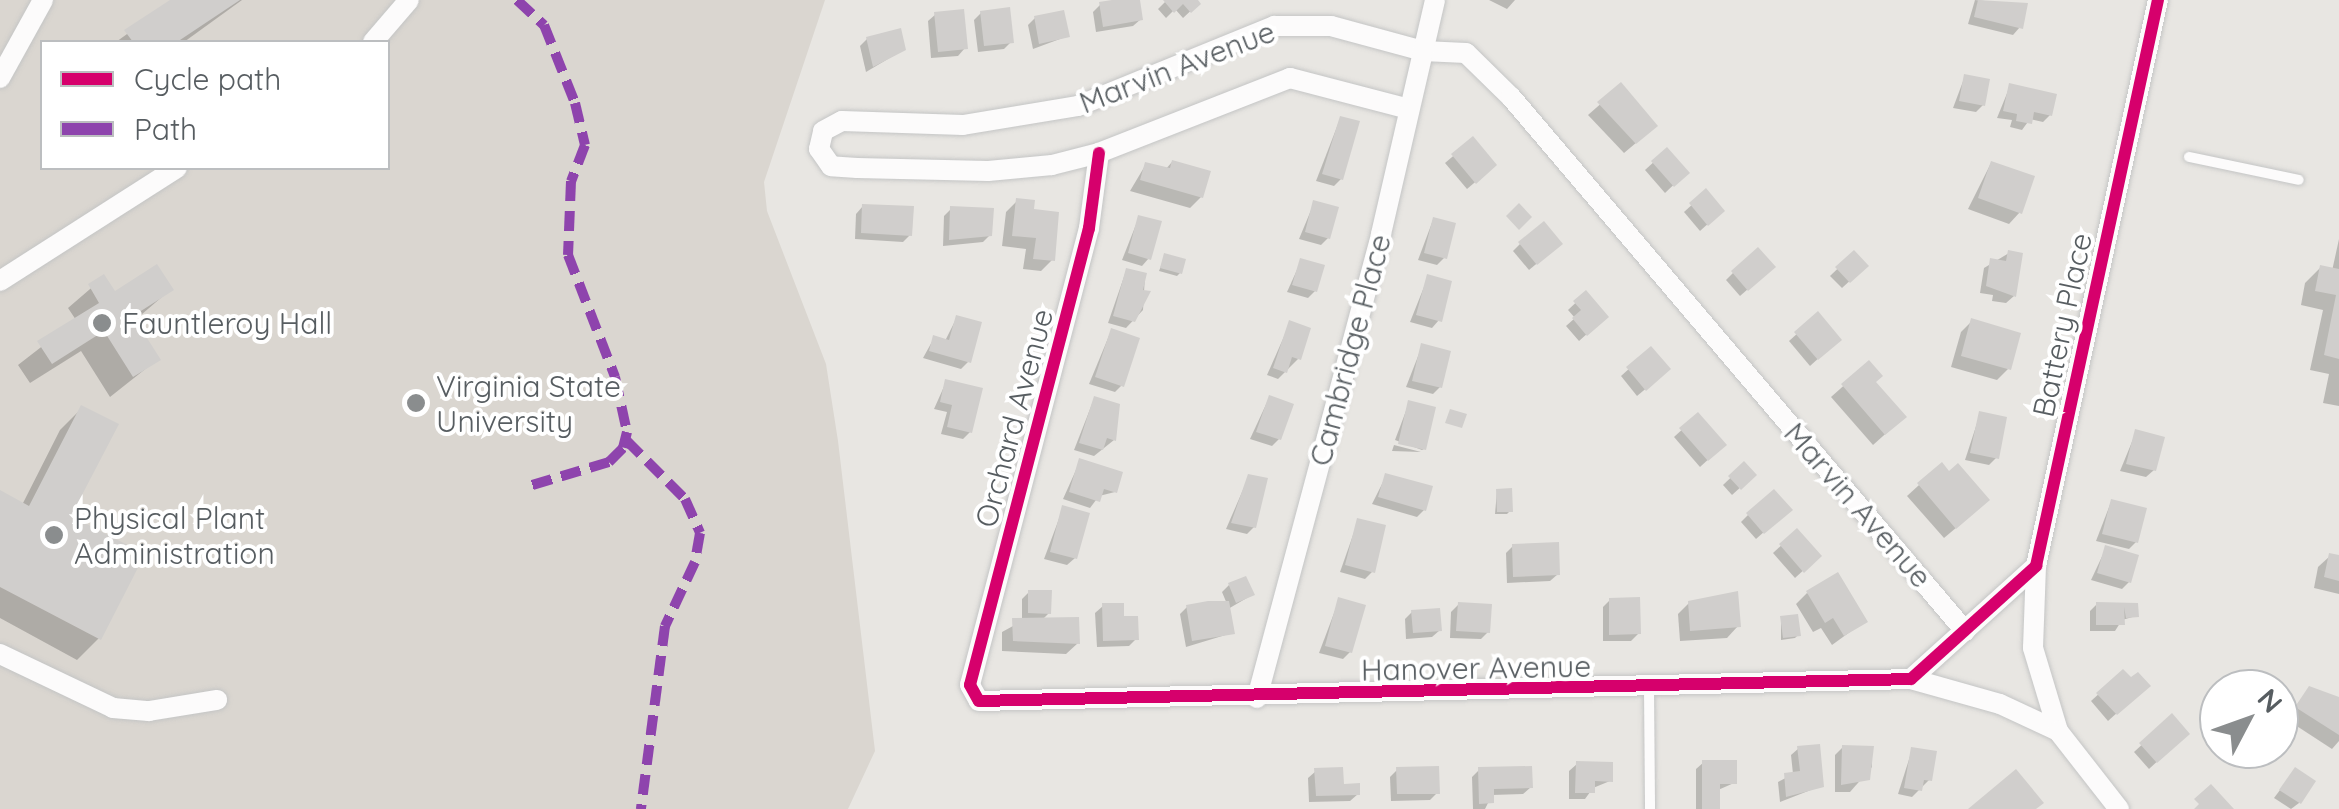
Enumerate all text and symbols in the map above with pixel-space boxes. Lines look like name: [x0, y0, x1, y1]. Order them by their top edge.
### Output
street label: Marvin Avenue: [1074, 13, 1280, 121]
legend: [40, 40, 390, 170]
text: Cycle path: [134, 60, 281, 98]
text: Path: [134, 110, 197, 148]
street label: Cambridge Place: [1302, 230, 1398, 470]
street label: Battery Place: [2025, 230, 2099, 420]
place label: Fauntleroy Hall: [122, 305, 332, 341]
street label: Orchard Avenue: [968, 305, 1060, 531]
marker: Fauntleroy Hall: [91, 312, 113, 334]
place label: Virginia State University: [436, 368, 621, 438]
marker: Virginia State University: [405, 392, 427, 414]
street label: Marvin Avenue: [1777, 415, 1939, 595]
place label: Physical Plant Administration: [74, 500, 275, 570]
marker: Physical Plant Administration: [43, 524, 65, 546]
street label: Hanover Avenue: [1361, 648, 1591, 688]
north arrow: [2199, 669, 2299, 769]
text: N: [2251, 681, 2290, 720]

